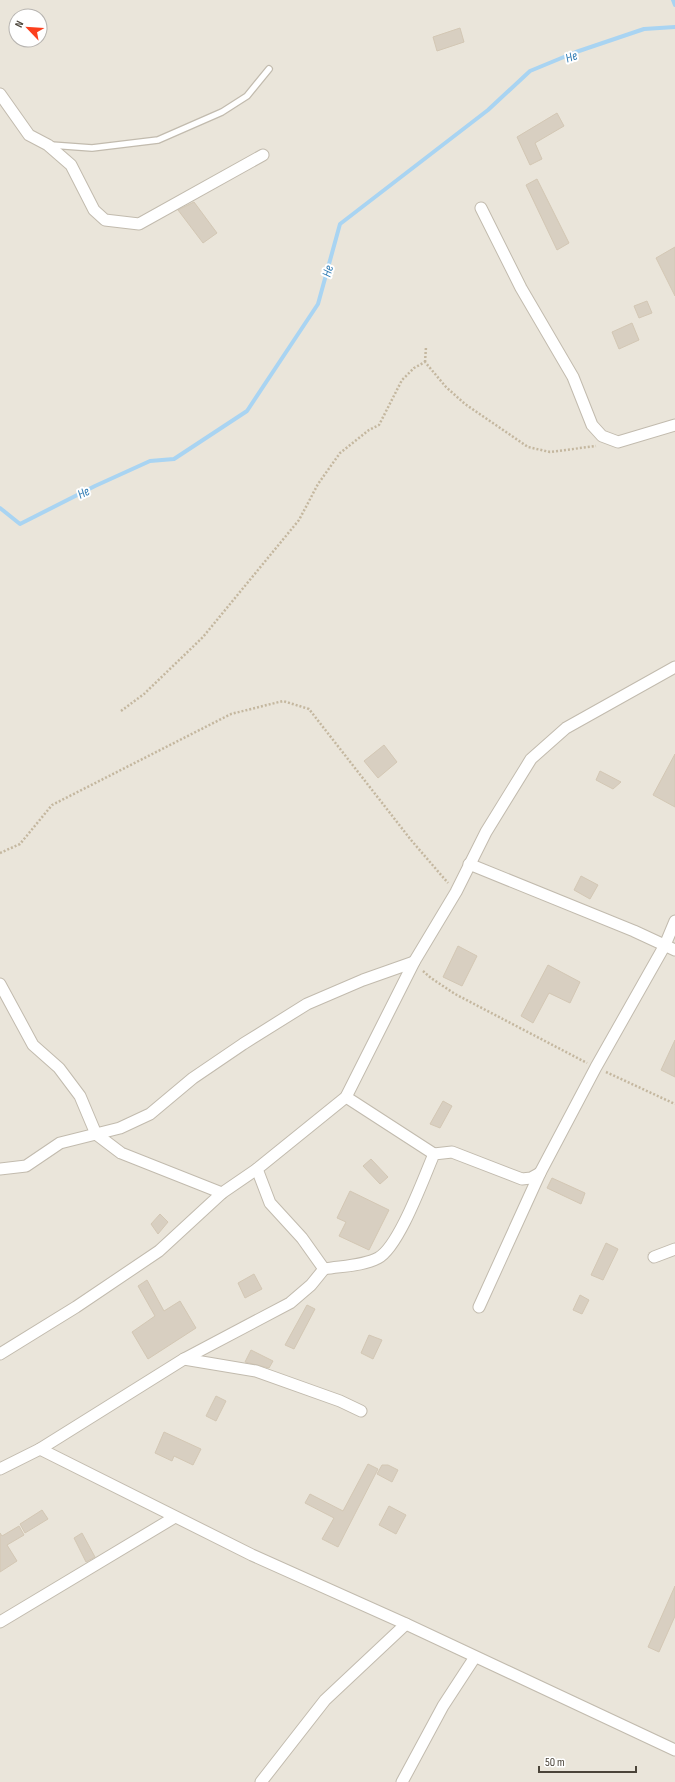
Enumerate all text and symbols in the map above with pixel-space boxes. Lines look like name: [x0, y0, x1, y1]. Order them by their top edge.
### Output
north arrow: [8, 8, 48, 48]
text: N: [12, 18, 27, 29]
water label: He: [563, 47, 580, 66]
water label: He: [319, 264, 337, 279]
water label: He: [75, 483, 92, 503]
scale bar: [539, 1748, 636, 1774]
text: 50 m: [545, 1755, 565, 1770]

